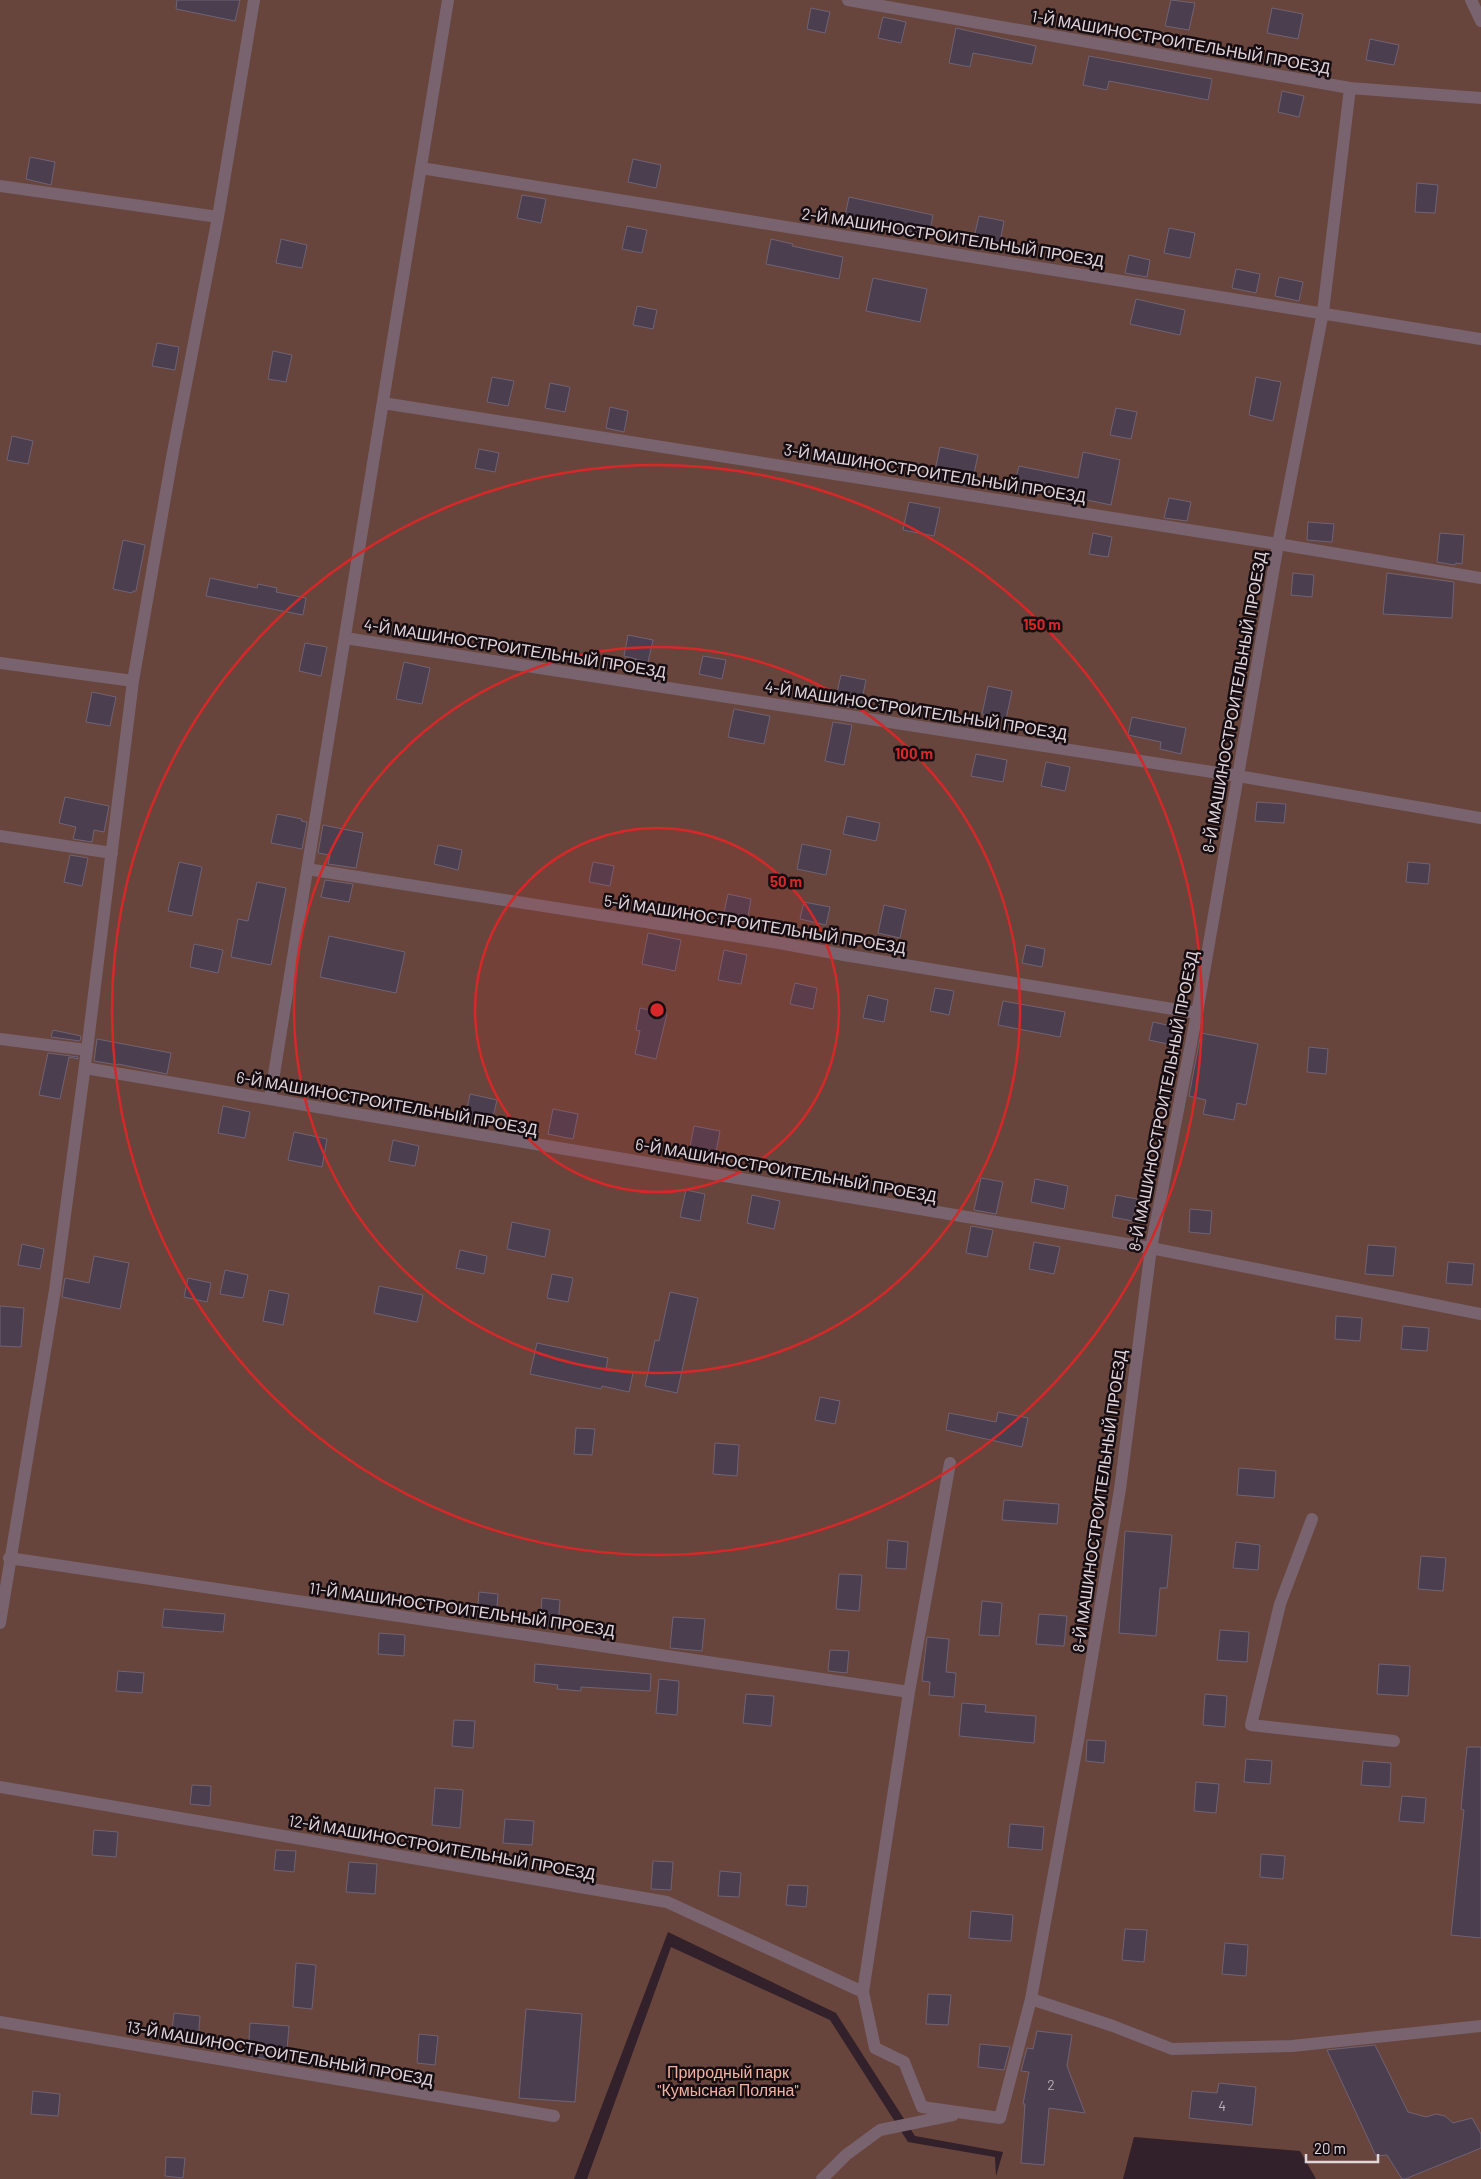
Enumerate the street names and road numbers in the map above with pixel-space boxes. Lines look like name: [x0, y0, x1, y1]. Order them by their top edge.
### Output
street label: 1-Й МАШИНОСТРОИТЕЛЬНЫЙ ПРОЕЗД: [1030, 6, 1332, 77]
street label: 2-Й МАШИНОСТРОИТЕЛЬНЫЙ ПРОЕЗД: [801, 203, 1106, 270]
street label: 3-Й МАШИНОСТРОИТЕЛЬНЫЙ ПРОЕЗД: [783, 439, 1088, 506]
street label: 8-Й МАШИНОСТРОИТЕЛЬНЫЙ ПРОЕЗД: [1198, 550, 1269, 854]
street label: 4-Й МАШИНОСТРОИТЕЛЬНЫЙ ПРОЕЗД: [362, 614, 668, 681]
street label: 4-Й МАШИНОСТРОИТЕЛЬНЫЙ ПРОЕЗД: [763, 676, 1069, 743]
street label: 5-Й МАШИНОСТРОИТЕЛЬНЫЙ ПРОЕЗД: [603, 890, 908, 957]
street label: 8-Й МАШИНОСТРОИТЕЛЬНЫЙ ПРОЕЗД: [1124, 949, 1201, 1253]
street label: 6-Й МАШИНОСТРОИТЕЛЬНЫЙ ПРОЕЗД: [235, 1067, 539, 1138]
street label: 6-Й МАШИНОСТРОИТЕЛЬНЫЙ ПРОЕЗД: [634, 1134, 938, 1205]
street label: 8-Й МАШИНОСТРОИТЕЛЬНЫЙ ПРОЕЗД: [1068, 1348, 1129, 1654]
street label: 11-Й МАШИНОСТРОИТЕЛЬНЫЙ ПРОЕЗД: [308, 1578, 616, 1639]
street label: 12-Й МАШИНОСТРОИТЕЛЬНЫЙ ПРОЕЗД: [287, 1810, 597, 1883]
street label: 13-Й МАШИНОСТРОИТЕЛЬНЫЙ ПРОЕЗД: [125, 2016, 435, 2089]

